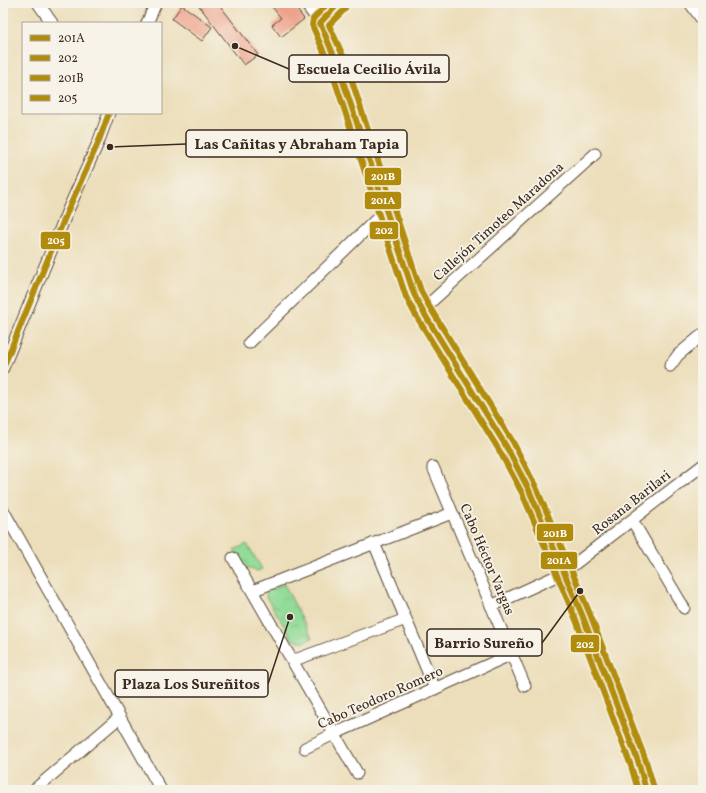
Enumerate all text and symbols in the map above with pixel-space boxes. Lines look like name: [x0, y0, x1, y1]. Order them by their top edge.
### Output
legend: [22, 22, 162, 114]
text: 201A: [58, 31, 85, 47]
text: 202: [58, 51, 78, 67]
callout: Escuela Cecilio Ávila: [289, 55, 449, 82]
text: Escuela Cecilio Ávila: [297, 60, 441, 81]
text: 201B: [58, 71, 84, 87]
text: 205: [58, 91, 77, 107]
callout: Las Cañitas y Abraham Tapia: [186, 130, 407, 157]
text: Las Cañitas y Abraham Tapia: [195, 135, 399, 156]
street label: Callejón Timoteo Maradona: [429, 158, 569, 286]
line badge: 201B: [364, 167, 402, 186]
text: 201B: [371, 170, 395, 185]
line badge: 201A: [364, 191, 402, 210]
text: 201A: [371, 194, 396, 209]
line badge: 202: [369, 221, 399, 240]
text: 202: [375, 224, 393, 239]
line badge: 205: [40, 231, 71, 250]
text: 205: [47, 234, 65, 249]
street label: Rosana Barilari: [589, 466, 675, 540]
street label: Cabo Héctor Vargas: [455, 501, 519, 618]
line badge: 201B: [536, 523, 574, 542]
text: 201B: [543, 527, 567, 542]
line badge: 201A: [540, 551, 578, 570]
text: 201A: [547, 554, 572, 569]
callout: Barrio Sureño: [427, 629, 542, 656]
text: Barrio Sureño: [434, 634, 534, 655]
line badge: 202: [570, 634, 600, 653]
text: 202: [576, 638, 594, 653]
street label: Cabo Teodoro Romero: [315, 662, 446, 735]
callout: Plaza Los Sureñitos: [115, 670, 268, 697]
text: Plaza Los Sureñitos: [122, 675, 260, 696]

